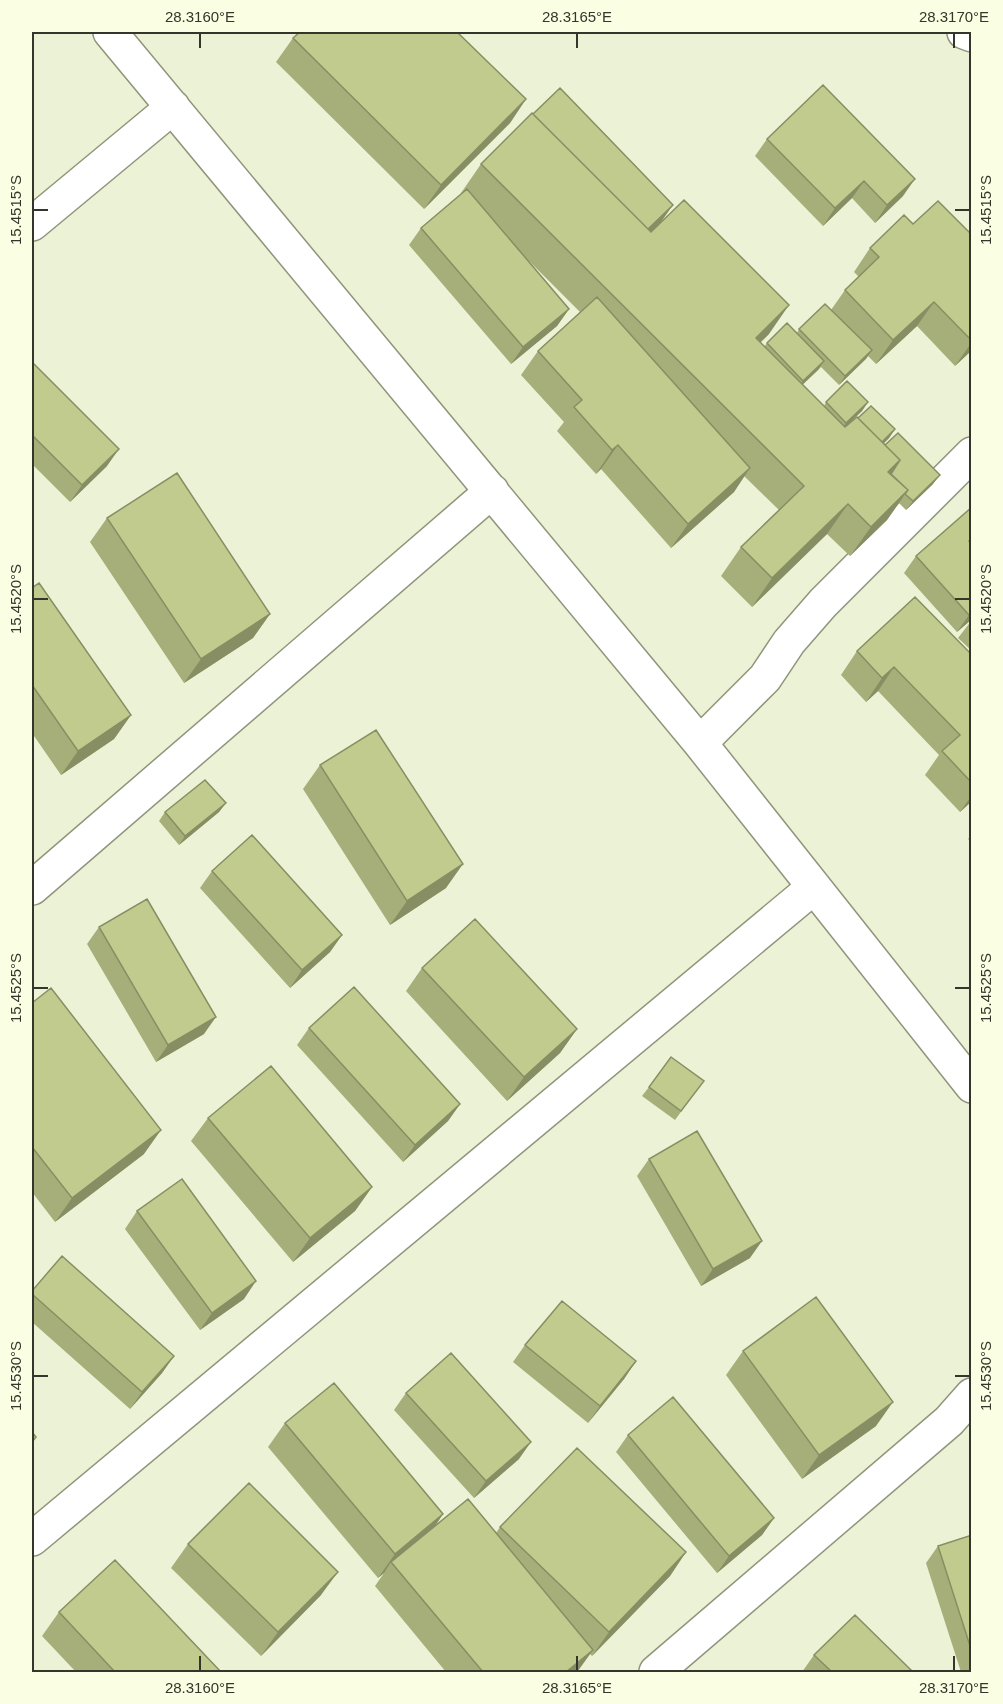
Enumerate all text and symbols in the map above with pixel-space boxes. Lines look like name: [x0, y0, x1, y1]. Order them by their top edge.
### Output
text: 28.3160°E: [165, 8, 235, 25]
text: 28.3165°E: [542, 8, 612, 25]
text: 28.3170°E: [919, 8, 989, 25]
text: 15.4515°S: [7, 175, 24, 245]
text: 15.4515°S: [977, 175, 994, 245]
text: 15.4520°S: [7, 564, 24, 634]
text: 15.4520°S: [977, 564, 994, 634]
text: 15.4525°S: [7, 953, 24, 1023]
text: 15.4525°S: [977, 953, 994, 1023]
text: 15.4530°S: [7, 1341, 24, 1411]
text: 15.4530°S: [977, 1341, 994, 1411]
text: 28.3160°E: [165, 1679, 235, 1696]
text: 28.3165°E: [542, 1679, 612, 1696]
text: 28.3170°E: [919, 1679, 989, 1696]

